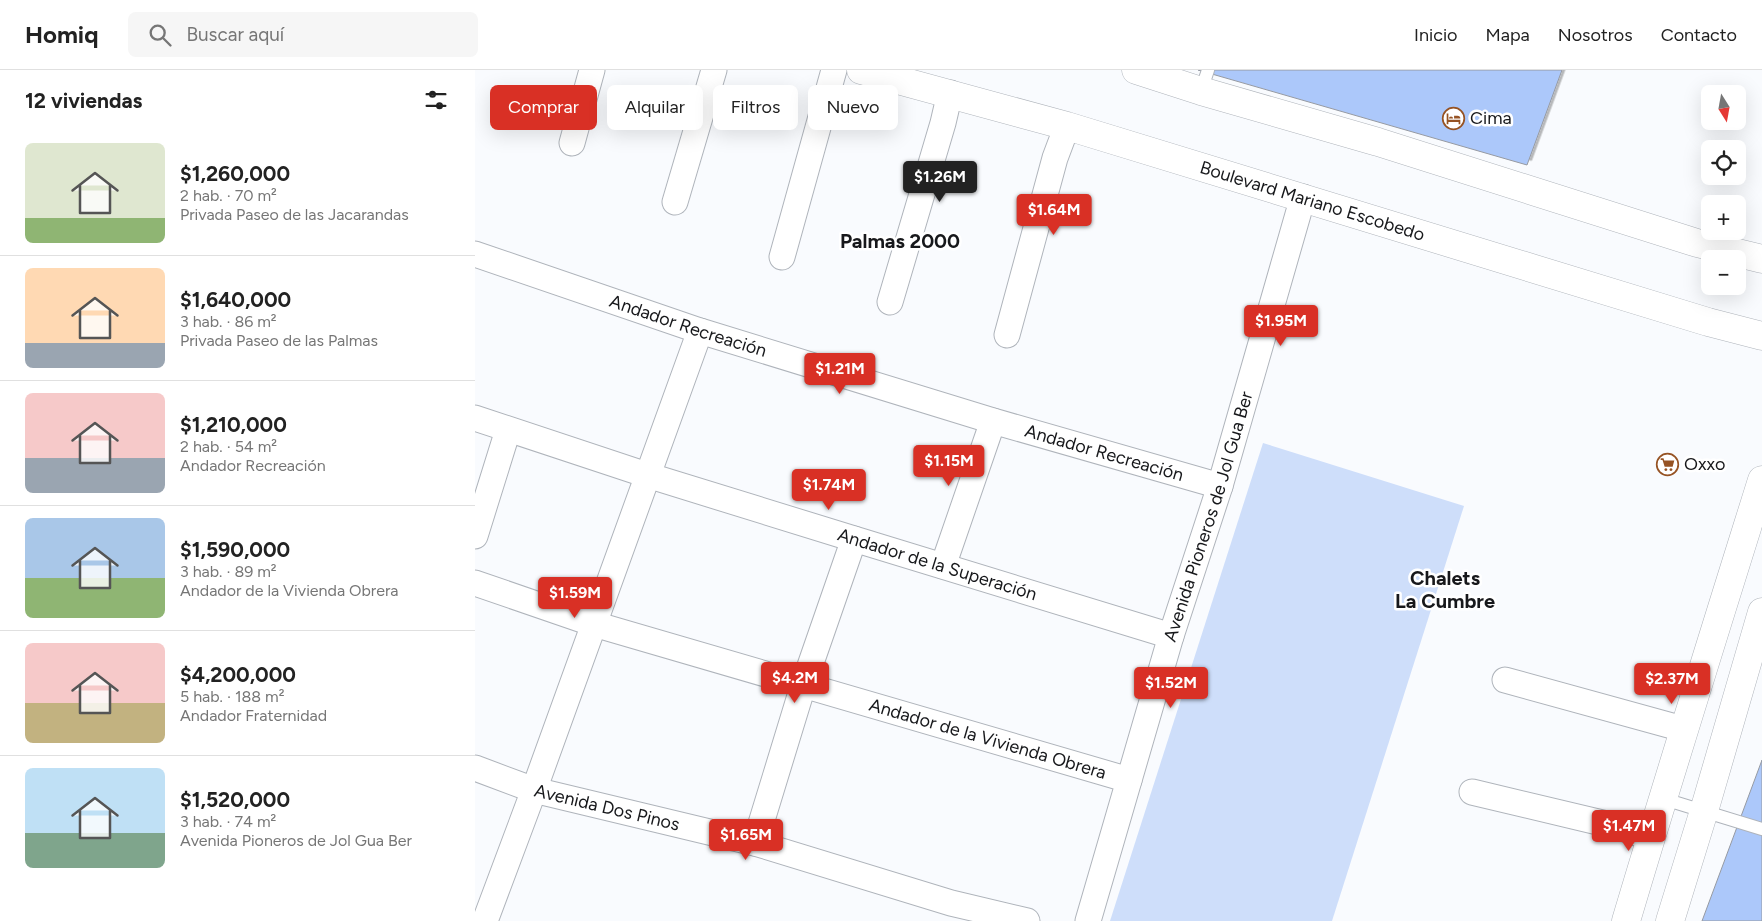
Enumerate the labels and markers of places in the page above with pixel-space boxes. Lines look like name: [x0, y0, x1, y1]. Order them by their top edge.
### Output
hotel icon: Cima: [1442, 106, 1466, 130]
place label: Cima: [1470, 107, 1512, 129]
pin: $1.26M: [899, 160, 981, 203]
pin: $1.64M: [1013, 194, 1095, 236]
pin: $1.95M: [1240, 304, 1322, 347]
pin: $1.21M: [799, 352, 881, 395]
pin: $1.15M: [908, 444, 990, 487]
supermarket icon: Oxxo: [1656, 452, 1680, 476]
place label: Oxxo: [1684, 453, 1725, 475]
pin: $1.74M: [788, 468, 870, 511]
pin: $1.59M: [534, 576, 616, 619]
pin: $4.2M: [760, 662, 830, 704]
pin: $2.37M: [1631, 662, 1713, 705]
pin: $1.52M: [1130, 666, 1212, 709]
pin: $1.47M: [1588, 810, 1670, 852]
pin: $1.65M: [705, 818, 787, 861]

